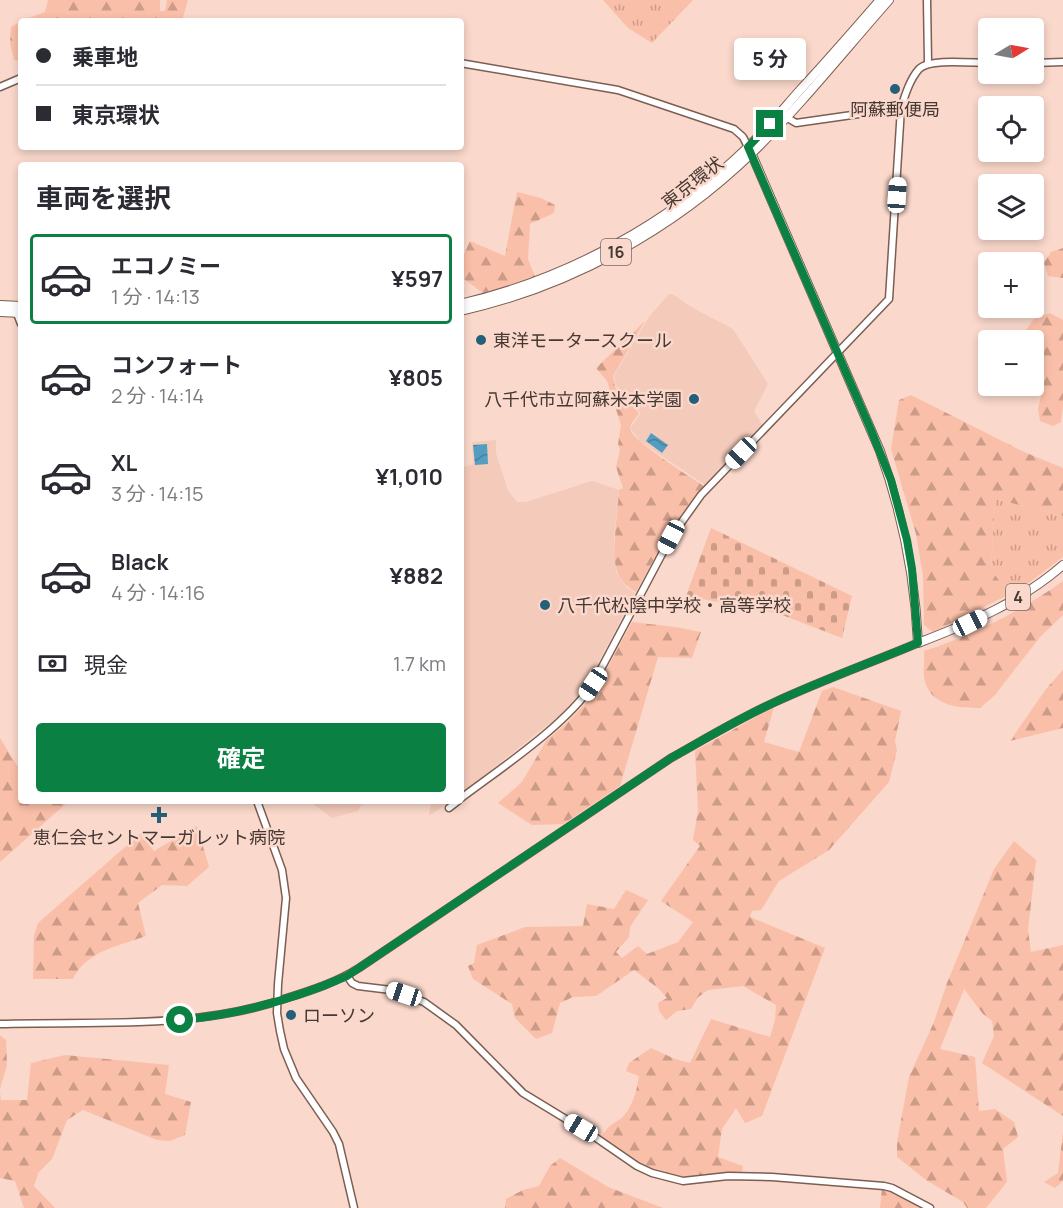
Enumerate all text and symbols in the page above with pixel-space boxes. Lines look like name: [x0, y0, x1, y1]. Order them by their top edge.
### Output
north arrow: [978, 18, 1044, 84]
map controls: [978, 18, 1044, 396]
callout: 5 分: [734, 37, 806, 79]
text: 乗車地: [72, 42, 138, 72]
text: 5 分: [752, 45, 788, 72]
marker: 阿蘇郵便局: [888, 82, 902, 96]
button: locate: [978, 96, 1044, 162]
place label: 阿蘇郵便局: [850, 97, 940, 121]
text: 東京環状: [72, 100, 160, 130]
route end: [756, 110, 783, 137]
street label: 東京環状: [656, 150, 728, 214]
button: layers: [978, 174, 1044, 240]
car: [887, 176, 907, 214]
text: 車両を選択: [36, 179, 171, 216]
road number: 16: [601, 239, 631, 265]
text: エコノミー: [111, 251, 221, 281]
icon: car: [39, 252, 93, 306]
button: +: [978, 252, 1044, 318]
text: ¥597: [391, 264, 443, 294]
text: 1 分 · 14:13: [111, 283, 200, 310]
place label: 東洋モータースクール: [493, 328, 672, 352]
button: −: [978, 330, 1044, 396]
marker: 東洋モータースクール: [474, 333, 488, 347]
text: コンフォート: [111, 350, 242, 380]
icon: car: [39, 351, 93, 405]
text: ¥805: [389, 363, 443, 393]
text: 2 分 · 14:14: [111, 382, 204, 409]
place label: 八千代市立阿蘇米本学園: [484, 387, 682, 411]
marker: 八千代市立阿蘇米本学園: [687, 392, 701, 406]
car: [722, 434, 760, 472]
text: XL: [111, 448, 137, 478]
icon: car: [39, 450, 93, 504]
text: ¥1,010: [376, 462, 443, 492]
text: 3 分 · 14:15: [111, 480, 204, 507]
car: [655, 517, 687, 557]
text: Black: [111, 547, 168, 577]
icon: car: [39, 549, 93, 603]
text: ¥882: [389, 561, 443, 591]
text: 4 分 · 14:16: [111, 579, 205, 606]
road number: 4: [1006, 584, 1030, 610]
place label: 八千代松陰中学校・高等学校: [557, 593, 791, 617]
marker: 八千代松陰中学校・高等学校: [538, 598, 552, 612]
car: [950, 607, 990, 639]
icon: cash: [36, 647, 69, 680]
text: 現金: [84, 650, 128, 680]
text: 1.7 km: [393, 650, 446, 677]
car: [575, 664, 611, 704]
button: 確定: [36, 723, 446, 792]
marker: 恵仁会セントマーガレット病院: [150, 806, 168, 824]
place label: 恵仁会セントマーガレット病院: [33, 825, 285, 849]
car: [384, 980, 424, 1008]
place label: ローソン: [303, 1003, 375, 1027]
route start: [166, 1006, 193, 1033]
marker: ローソン: [284, 1008, 298, 1022]
car: [561, 1111, 601, 1145]

